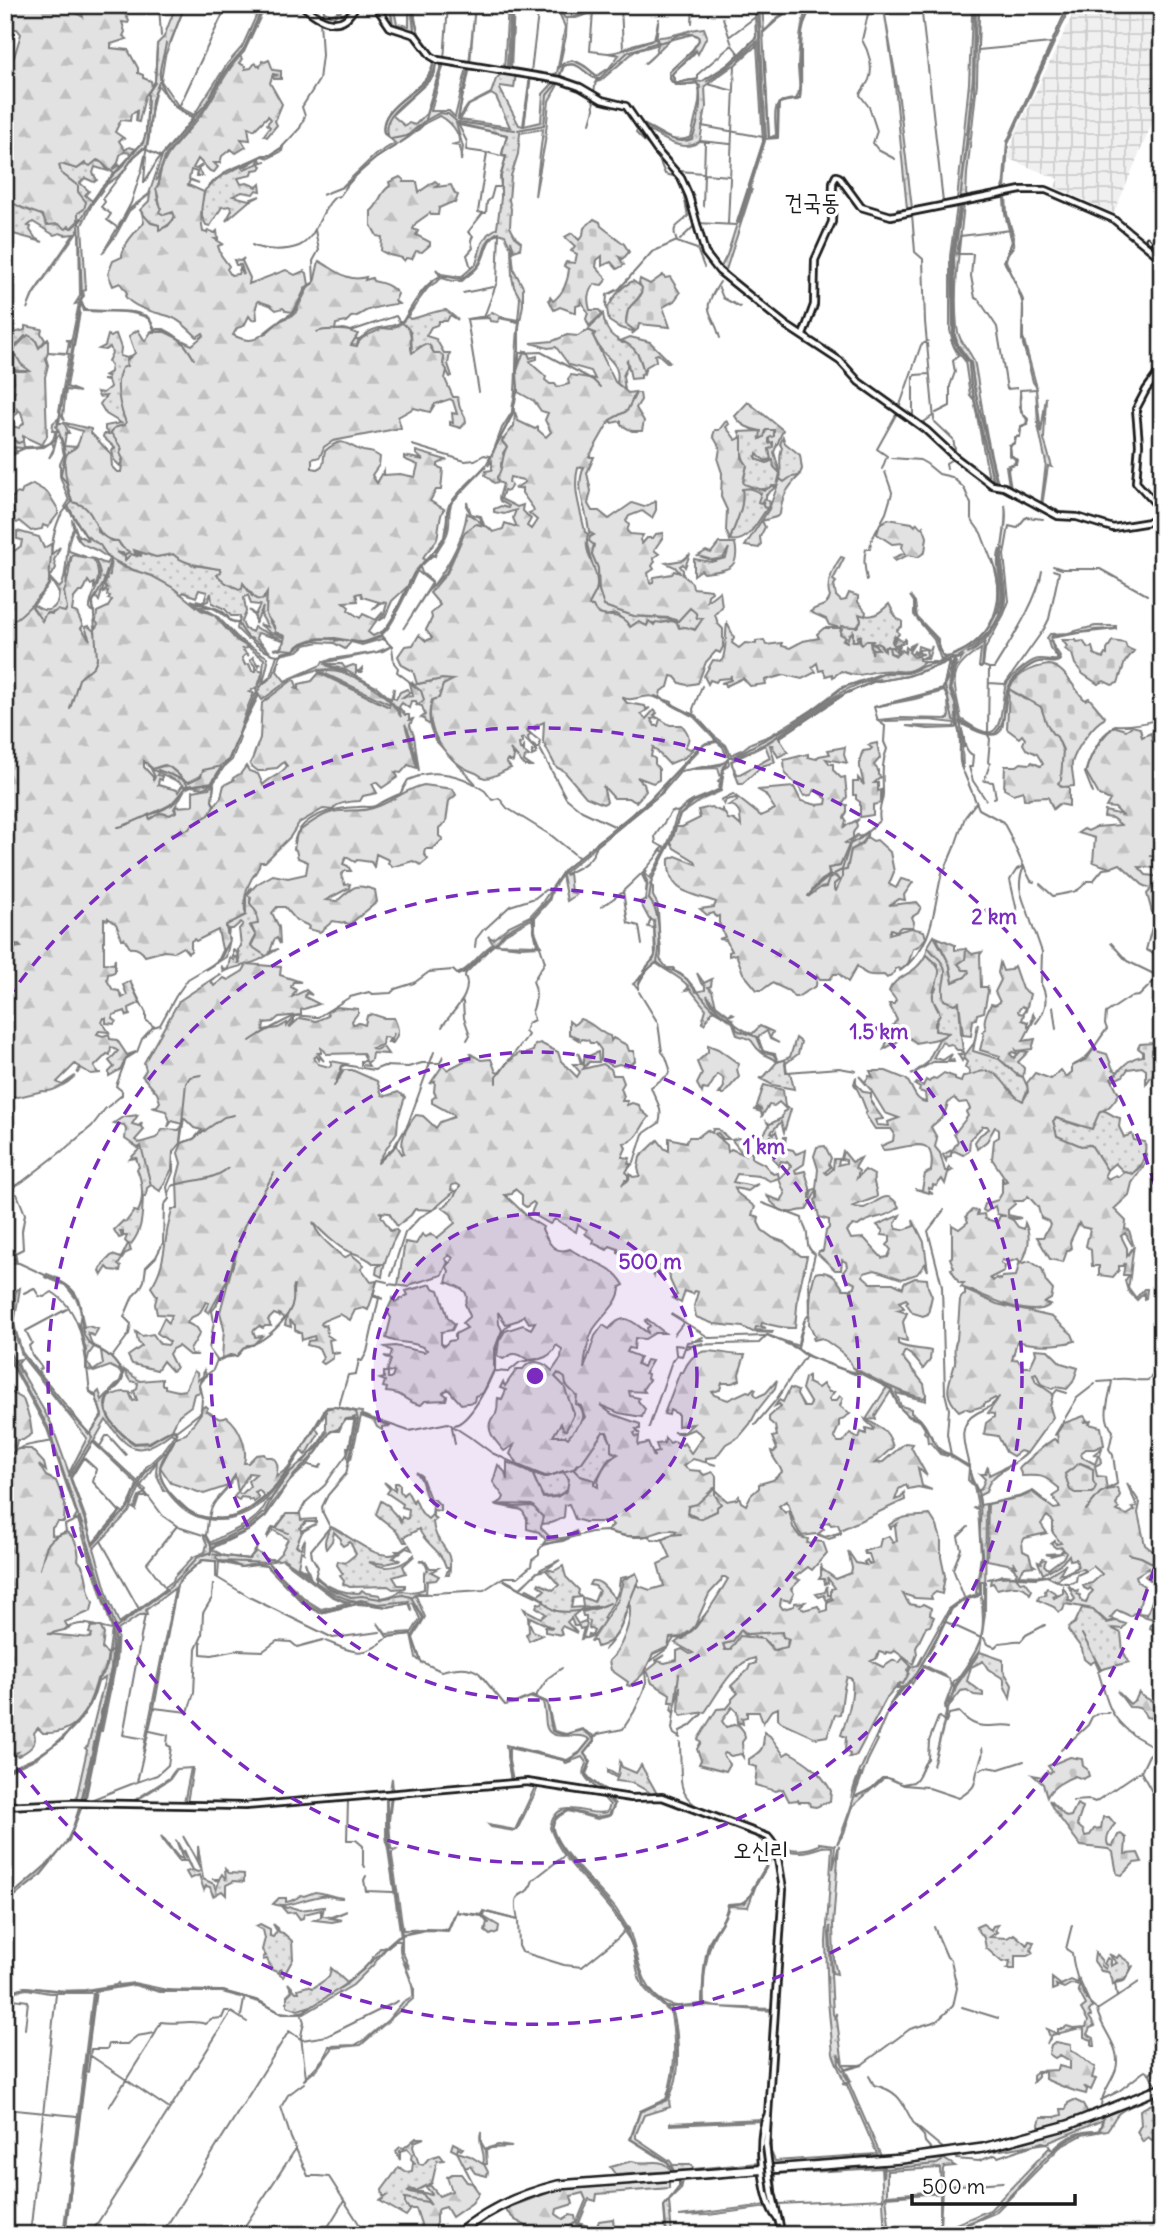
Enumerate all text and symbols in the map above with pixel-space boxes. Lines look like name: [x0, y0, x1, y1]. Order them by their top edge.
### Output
district label: 건국동: [784, 187, 840, 216]
text: 2 km: [971, 903, 1017, 930]
text: 1.5 km: [850, 1018, 909, 1045]
text: 1 km: [743, 1133, 786, 1160]
text: 500 m: [618, 1248, 682, 1275]
centre of rings: [523, 1364, 547, 1388]
district label: 오신리: [733, 1835, 789, 1864]
scale bar: [912, 2163, 1074, 2207]
text: 500 m: [922, 2173, 985, 2200]

